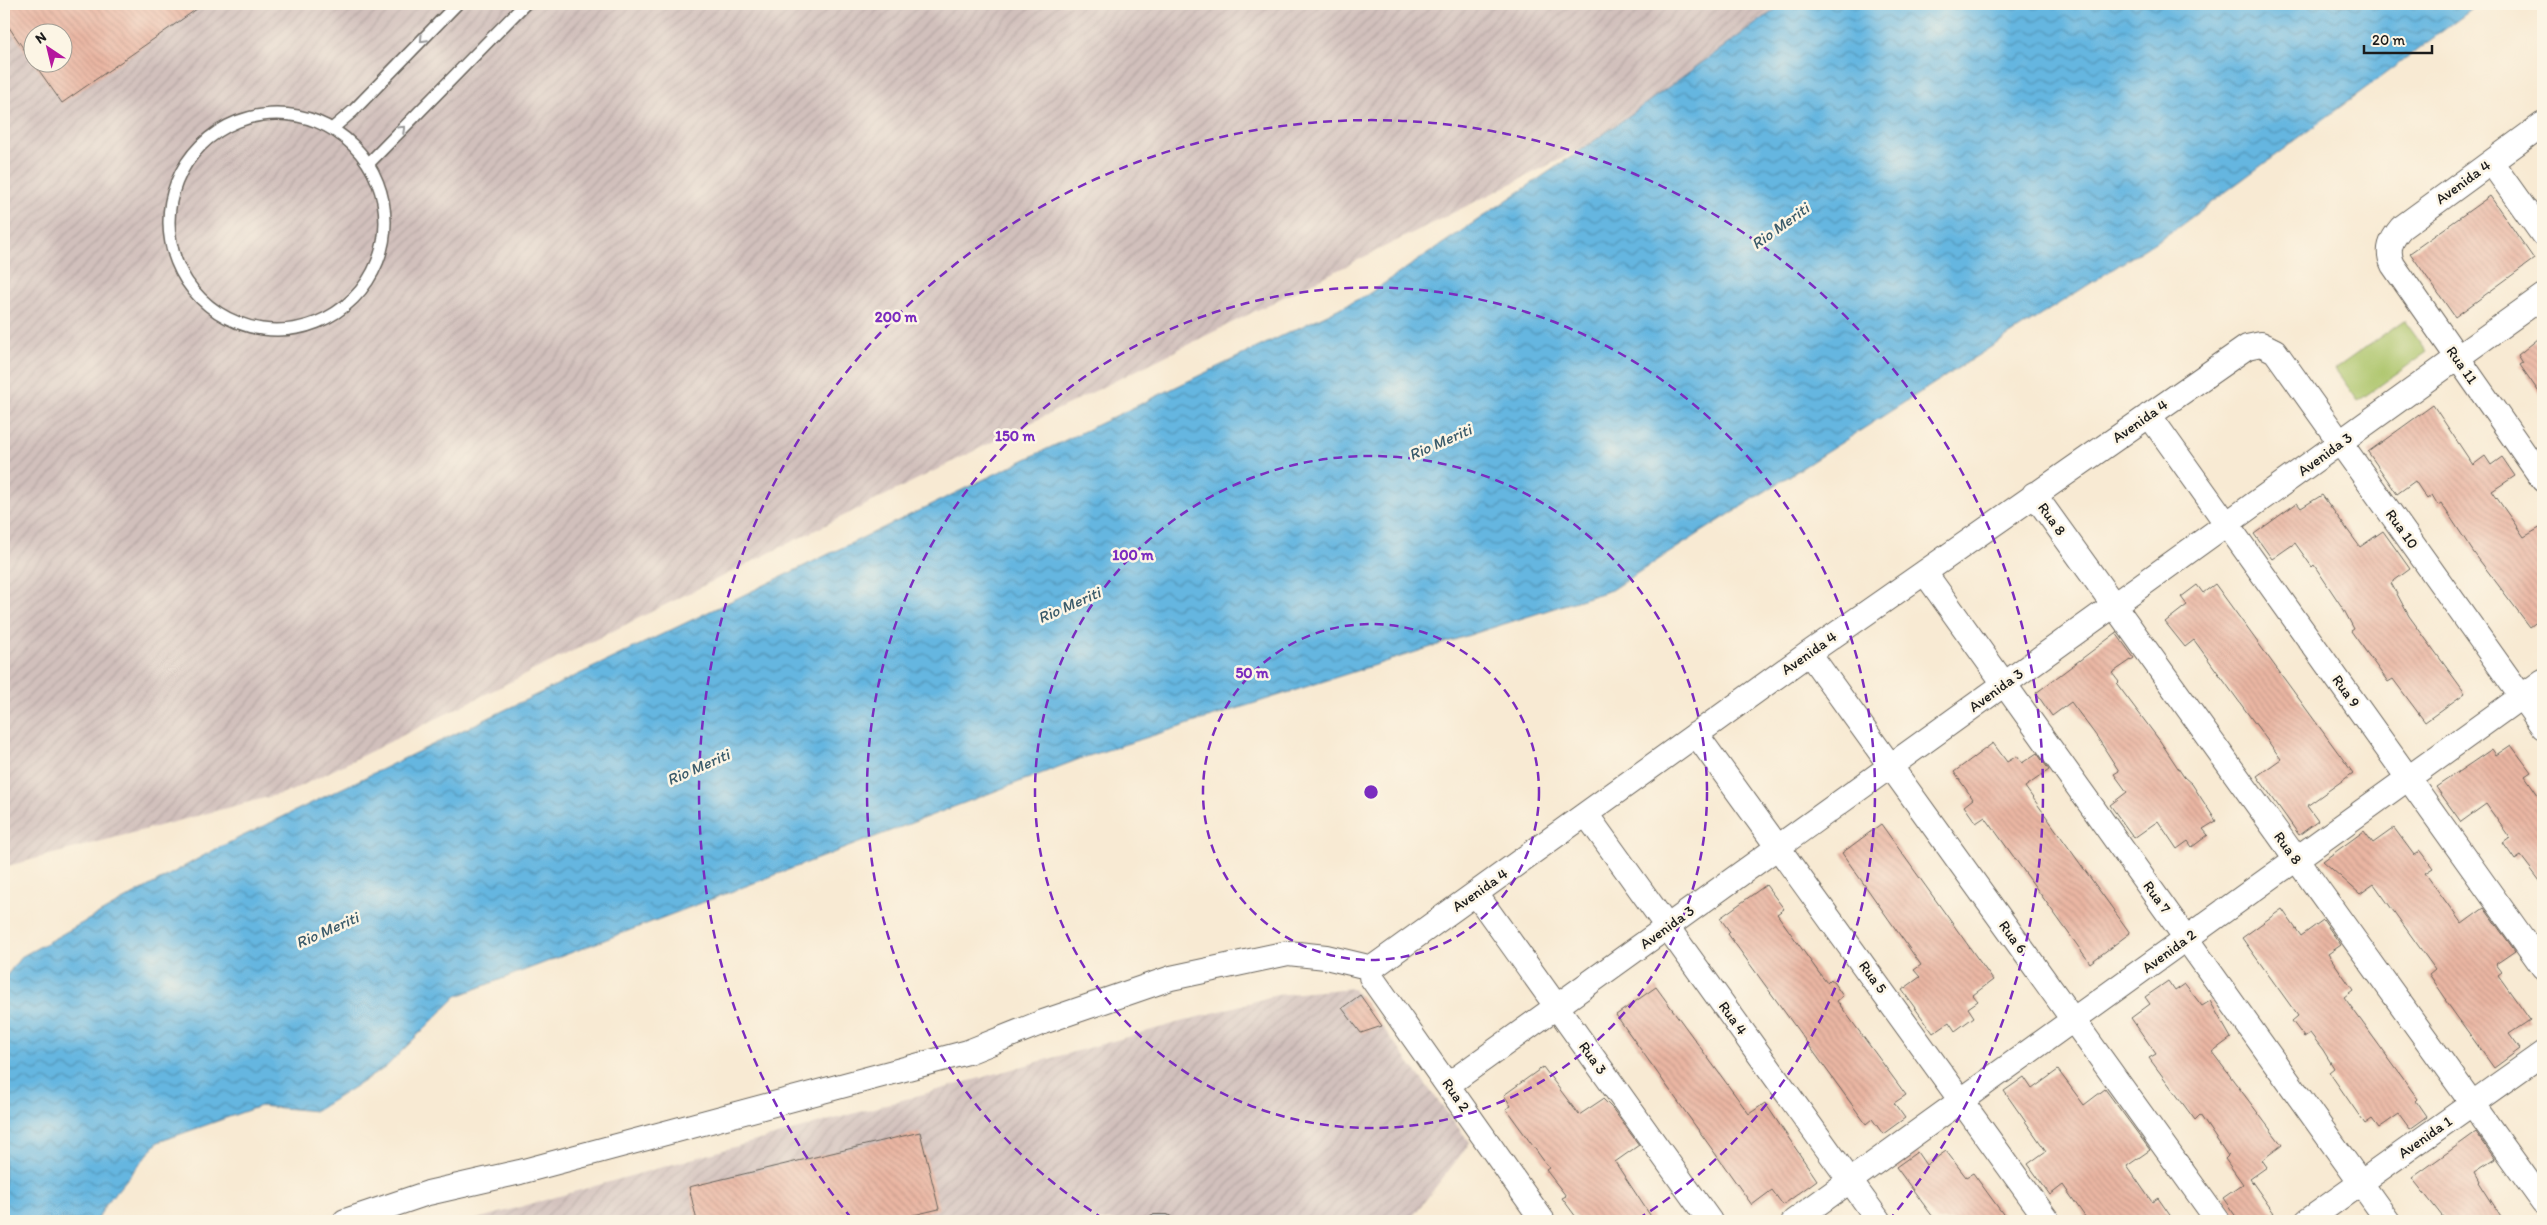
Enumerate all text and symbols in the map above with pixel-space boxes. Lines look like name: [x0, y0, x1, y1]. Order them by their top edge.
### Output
north arrow: [22, 22, 72, 72]
scale bar: [2364, 22, 2432, 54]
text: N: [32, 28, 50, 47]
text: 20 m: [2372, 31, 2406, 49]
one-way arrow: [420, 33, 429, 42]
one-way arrow: [396, 126, 405, 135]
street label: Avenida 4: [2432, 156, 2494, 208]
water label: Rio Meriti: [1747, 198, 1814, 253]
text: 200 m: [875, 308, 918, 326]
street label: Rua 11: [2443, 343, 2481, 387]
street label: Avenida 4: [2109, 395, 2171, 447]
water label: Rio Meriti: [1406, 419, 1476, 464]
text: 150 m: [995, 427, 1035, 445]
street label: Avenida 3: [2294, 428, 2356, 480]
street label: Rua 8: [2034, 499, 2070, 539]
street label: Rua 10: [2382, 506, 2422, 552]
text: 100 m: [1112, 546, 1154, 564]
water label: Rio Meriti: [1035, 582, 1105, 627]
street label: Avenida 4: [1778, 627, 1840, 679]
text: 50 m: [1235, 664, 1269, 682]
street label: Avenida 3: [1965, 664, 2027, 716]
street label: Rua 9: [2328, 671, 2364, 711]
water label: Rio Meriti: [664, 744, 734, 789]
centre of rings: [1362, 783, 1380, 801]
street label: Rua 8: [2270, 828, 2306, 868]
street label: Avenida 4: [1449, 864, 1511, 916]
street label: Rua 7: [2139, 877, 2175, 917]
street label: Avenida 3: [1636, 901, 1698, 953]
water label: Rio Meriti: [293, 907, 363, 952]
street label: Rua 6: [1995, 917, 2031, 957]
street label: Avenida 2: [2138, 925, 2200, 977]
street label: Rua 5: [1855, 957, 1891, 997]
street label: Rua 4: [1715, 998, 1751, 1038]
street label: Rua 3: [1575, 1038, 1611, 1078]
street label: Rua 2: [1438, 1075, 1474, 1115]
street label: Avenida 1: [2395, 1112, 2455, 1162]

